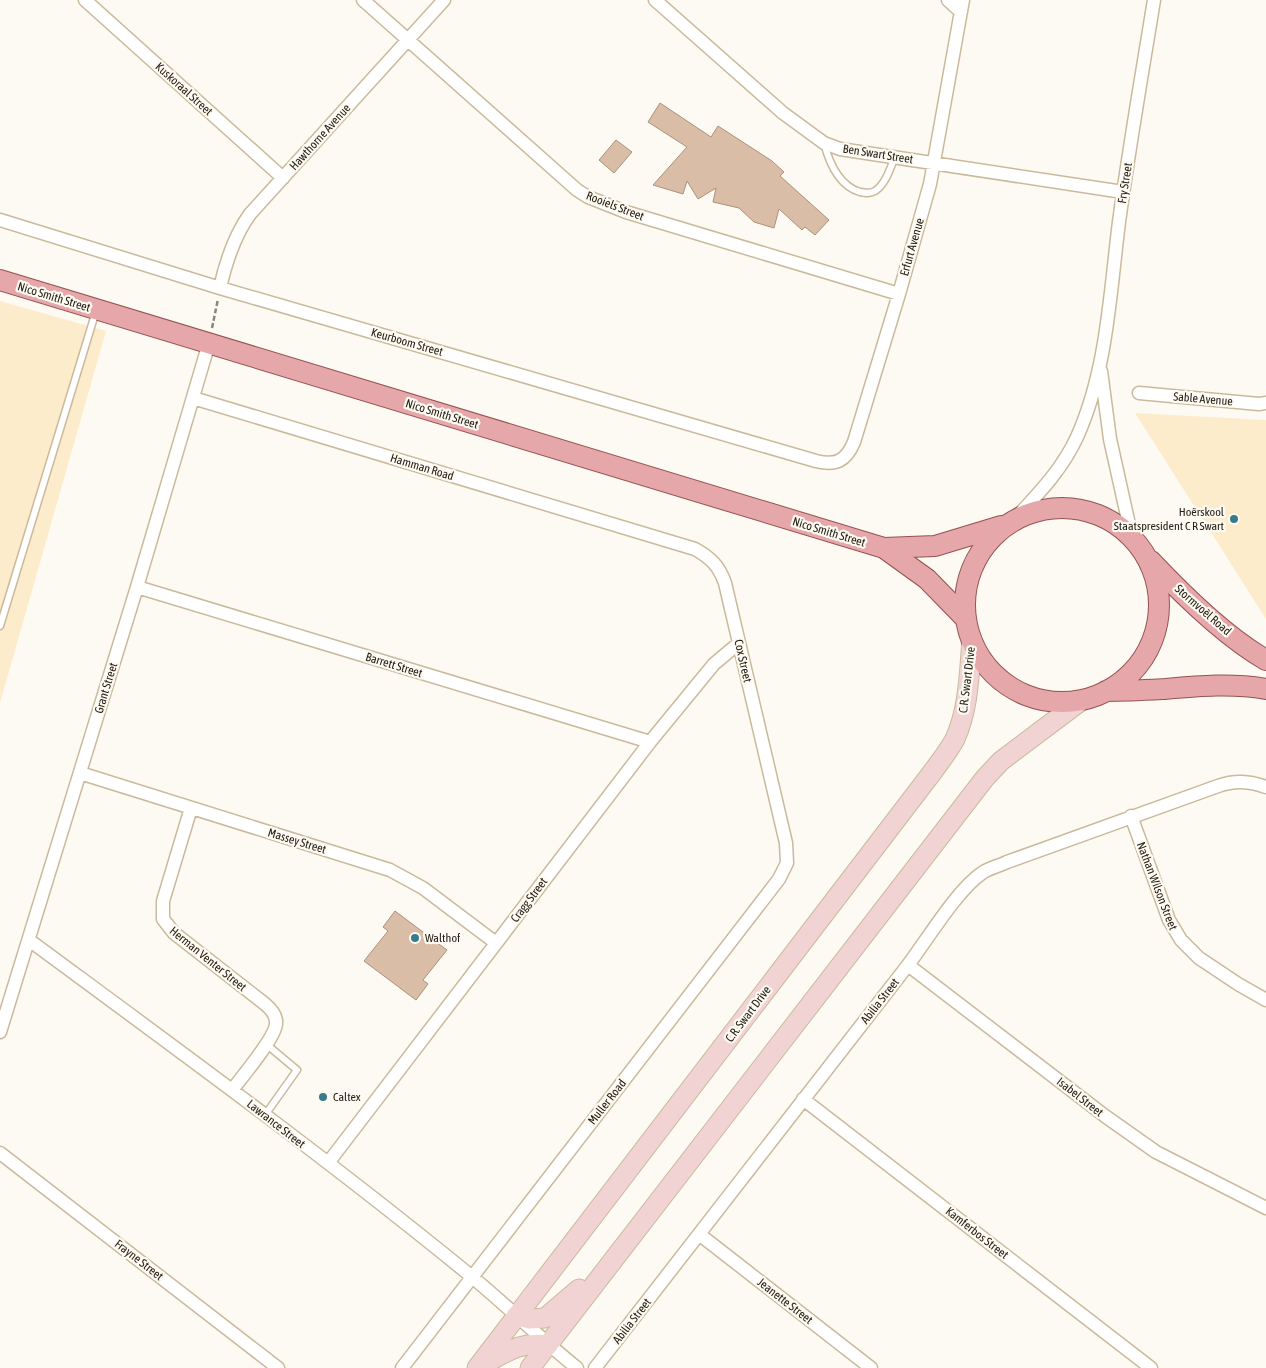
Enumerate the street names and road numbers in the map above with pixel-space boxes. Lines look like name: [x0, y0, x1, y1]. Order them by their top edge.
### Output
street label: Kuskoraal Street: [153, 60, 216, 119]
street label: Hawthorne Avenue: [287, 101, 353, 173]
street label: Ben Swart Street: [842, 142, 915, 167]
street label: Fry Street: [1115, 161, 1135, 204]
street label: Rooiels Street: [584, 189, 646, 224]
street label: Erfurt Avenue: [897, 217, 927, 277]
street label: Nico Smith Street: [16, 279, 93, 315]
street label: Keurboom Street: [369, 325, 445, 359]
street label: Sable Avenue: [1173, 389, 1233, 409]
street label: Nico Smith Street: [404, 396, 481, 432]
street label: Hamman Road: [388, 451, 456, 483]
street label: Nico Smith Street: [791, 514, 868, 550]
street label: Stormvoël Road: [1172, 582, 1234, 638]
street label: Cox Street: [731, 638, 755, 684]
street label: C.R. Swart Drive: [956, 646, 978, 714]
street label: Barrett Street: [364, 650, 425, 680]
street label: Grant Street: [92, 660, 121, 715]
street label: Massey Street: [266, 825, 328, 857]
street label: Nathan Wilson Street: [1134, 840, 1180, 933]
street label: Cragg Street: [508, 874, 551, 925]
street label: Herman Venter Street: [167, 924, 250, 995]
street label: Abilia Street: [858, 975, 902, 1027]
street label: C.R. Swart Drive: [722, 983, 774, 1045]
street label: Isabel Street: [1054, 1075, 1106, 1120]
street label: Muller Road: [585, 1077, 629, 1127]
street label: Lawrance Street: [244, 1097, 308, 1151]
street label: Kamferbos Street: [943, 1204, 1012, 1262]
street label: Frayne Street: [112, 1237, 166, 1284]
street label: Jeanette Street: [755, 1275, 816, 1327]
street label: Abilia Street: [610, 1295, 654, 1347]

